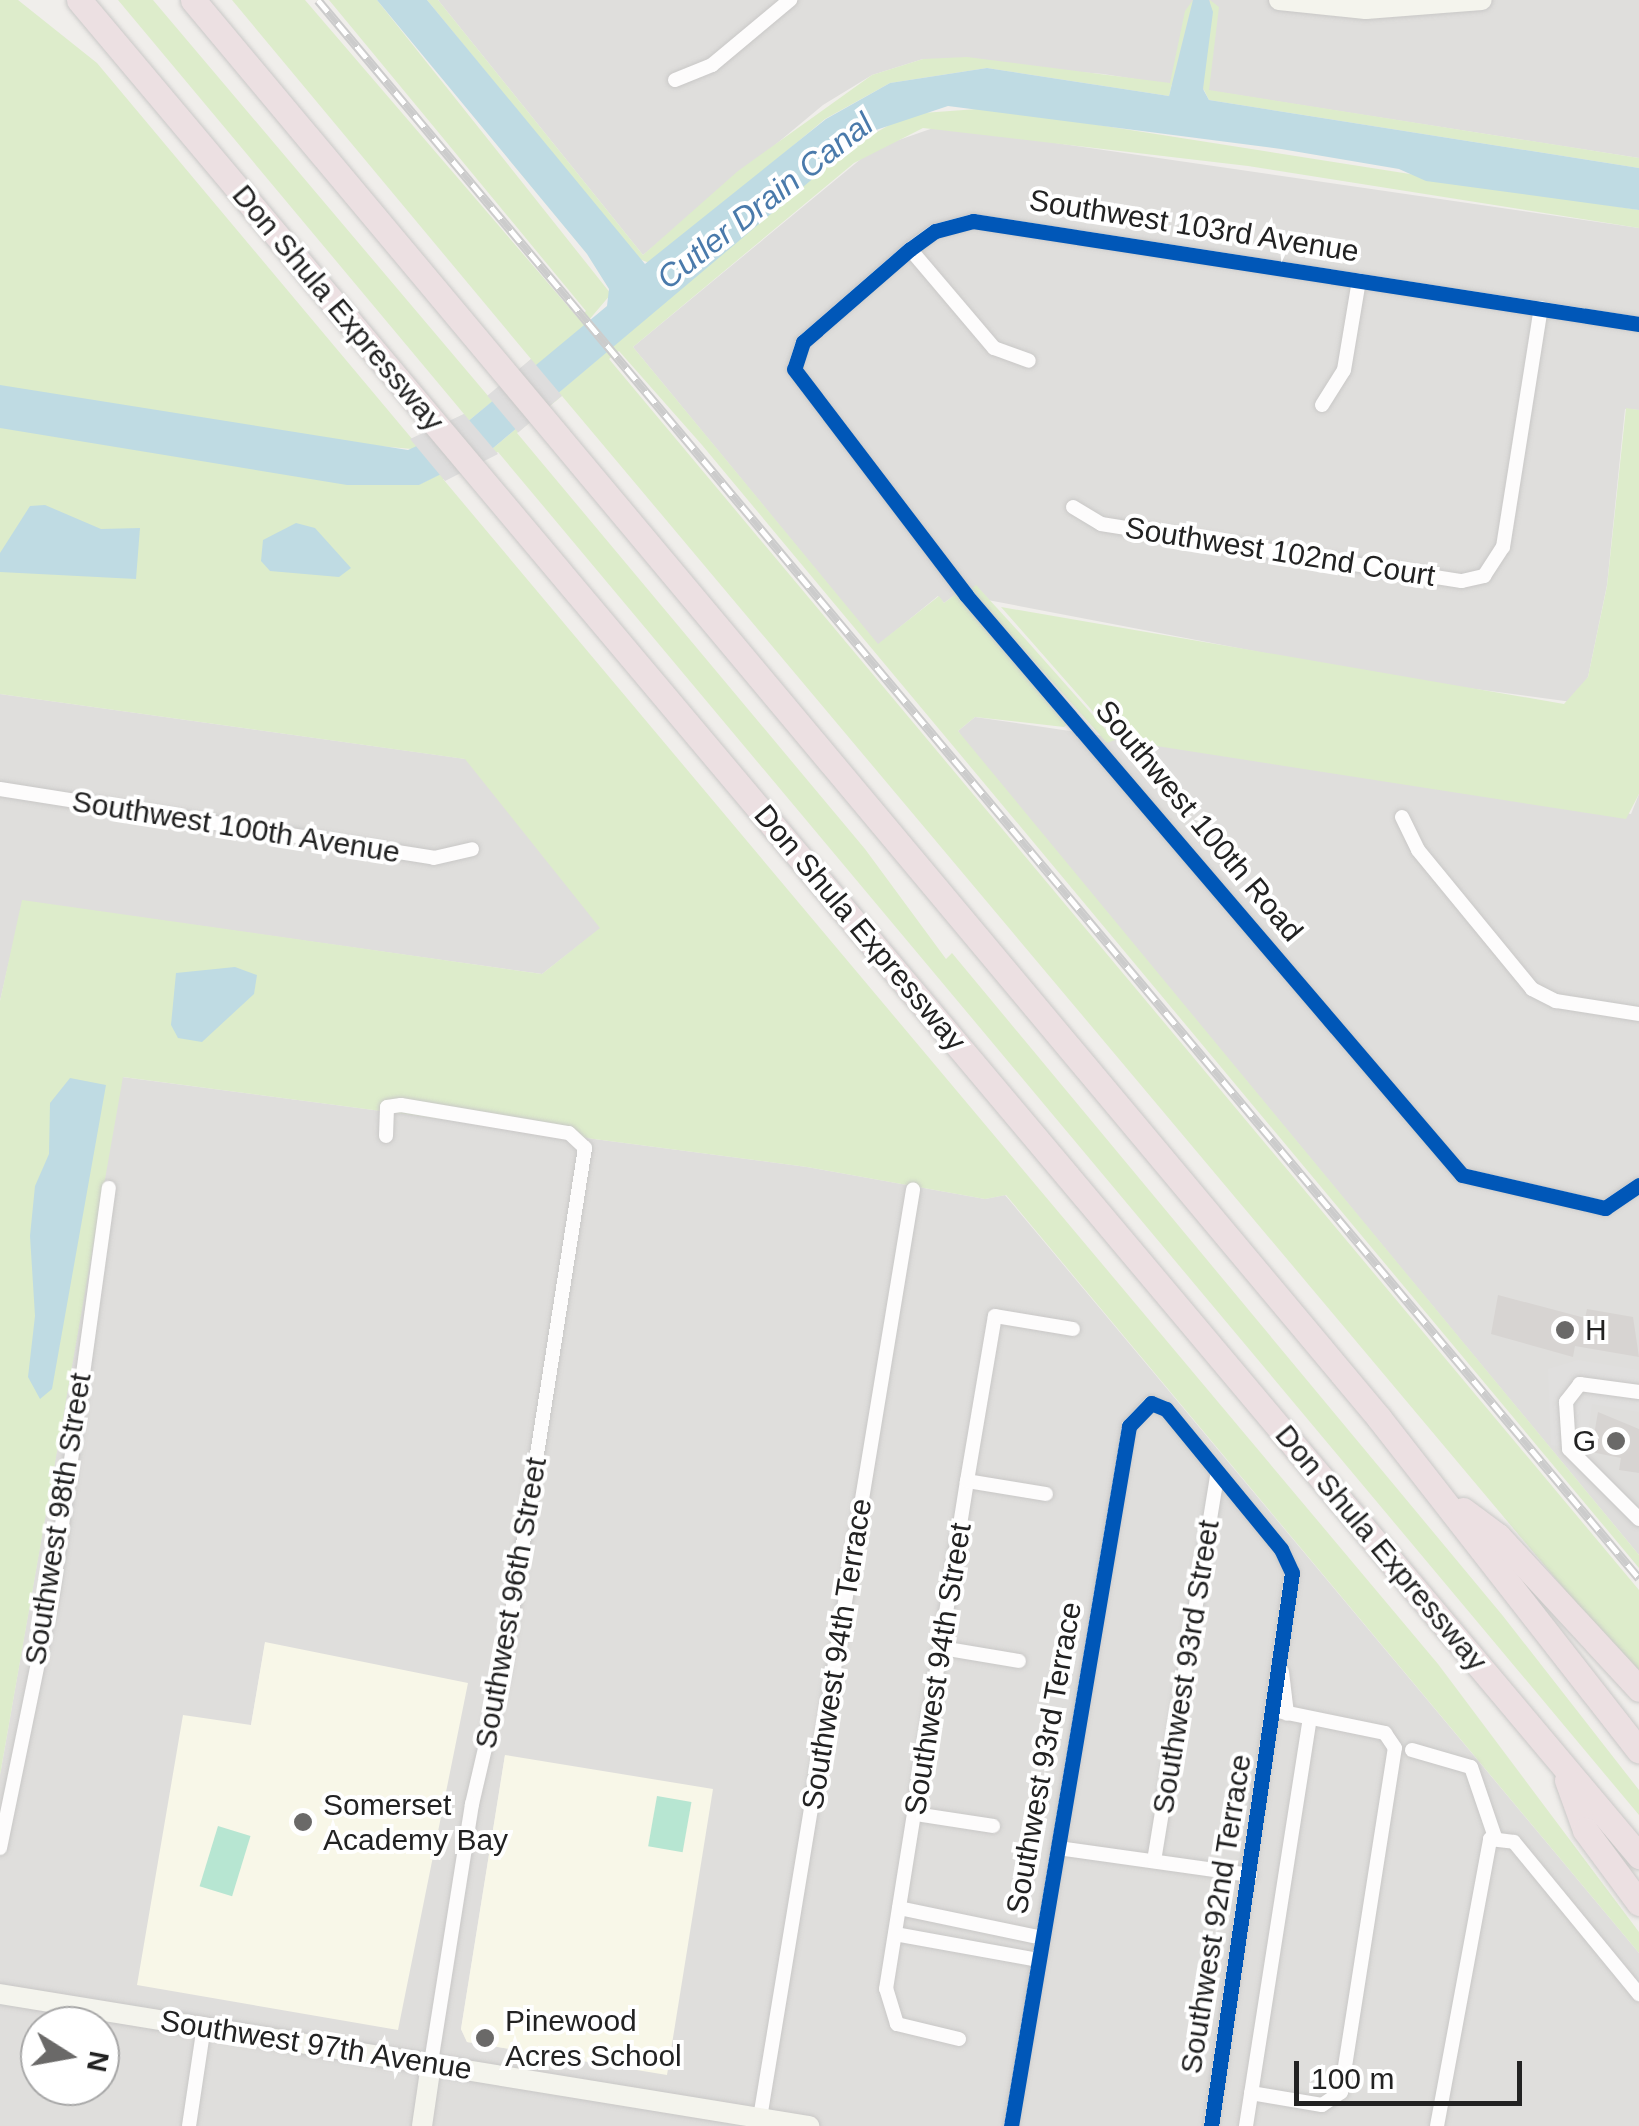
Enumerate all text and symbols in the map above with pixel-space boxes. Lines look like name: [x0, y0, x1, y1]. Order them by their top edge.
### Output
water label: Cutler Drain Canal: [649, 105, 881, 297]
street label: Don Shula Expressway: [225, 178, 451, 438]
street label: Southwest 103rd Avenue: [1026, 182, 1362, 270]
street label: Southwest 102nd Court: [1122, 510, 1438, 594]
street label: Southwest 100th Road: [1088, 693, 1310, 949]
street label: Southwest 100th Avenue: [69, 783, 403, 871]
street label: Don Shula Expressway: [747, 798, 973, 1058]
place label: H: [1585, 1312, 1607, 1348]
marker: H: [1554, 1319, 1576, 1341]
street label: Southwest 98th Street: [17, 1370, 99, 1668]
street label: Don Shula Expressway: [1268, 1418, 1494, 1678]
place label: G: [1573, 1423, 1596, 1459]
marker: G: [1605, 1430, 1627, 1452]
street label: Southwest 96th Street: [468, 1455, 554, 1751]
street label: Southwest 94th Terrace: [795, 1496, 879, 1812]
street label: Southwest 93rd Street: [1145, 1518, 1227, 1816]
street label: Southwest 94th Street: [897, 1520, 979, 1818]
street label: Southwest 93rd Terrace: [999, 1599, 1089, 1917]
street label: Southwest 92nd Terrace: [1173, 1751, 1259, 2077]
place label: Somerset Academy Bay: [323, 1787, 508, 1858]
marker: Somerset Academy Bay: [292, 1811, 314, 1833]
street label: Southwest 97th Avenue: [157, 2002, 475, 2088]
place label: Pinewood Acres School: [505, 2003, 682, 2074]
north arrow: [20, 2006, 120, 2106]
marker: Pinewood Acres School: [474, 2027, 496, 2049]
scale bar: [1299, 2041, 1526, 2103]
text: N: [81, 2049, 115, 2074]
text: 100 m: [1311, 2062, 1394, 2095]

